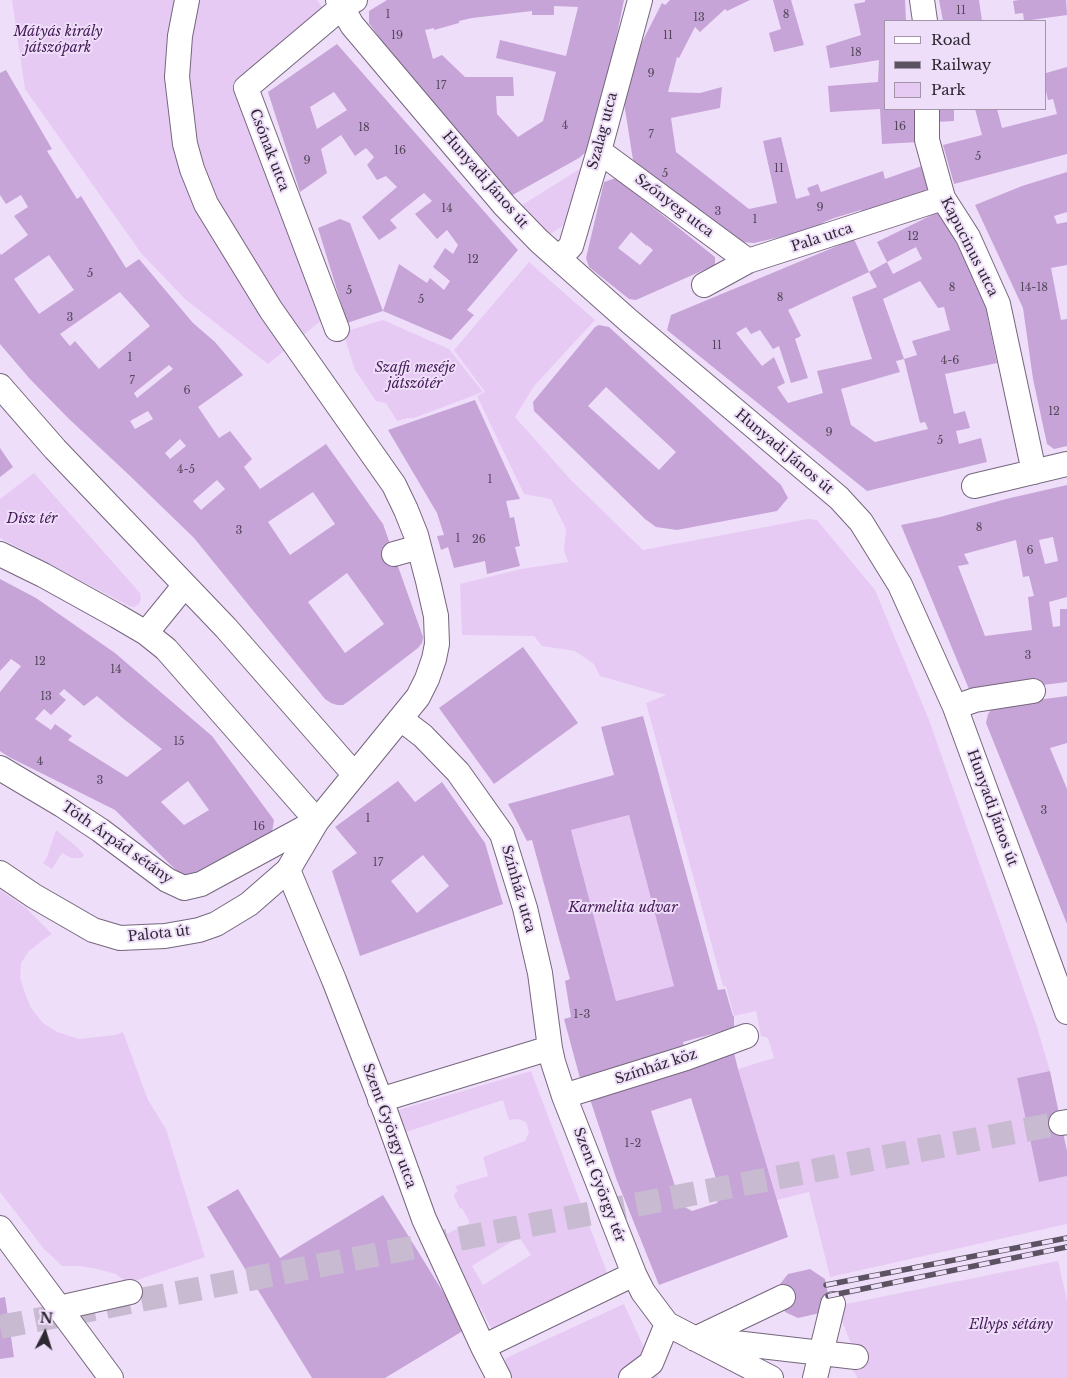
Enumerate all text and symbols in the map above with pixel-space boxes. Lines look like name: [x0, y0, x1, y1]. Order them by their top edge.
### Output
house number: 11: [956, 4, 966, 18]
house number: 1: [386, 8, 390, 22]
house number: 8: [783, 8, 789, 22]
house number: 13: [693, 11, 705, 25]
legend: [884, 20, 1047, 110]
park label: Mátyás király játszópark: [14, 24, 102, 56]
house number: 19: [391, 29, 403, 43]
house number: 11: [663, 29, 673, 43]
text: Road: [931, 30, 971, 49]
house number: 18: [850, 46, 862, 60]
text: Railway: [931, 55, 991, 74]
house number: 9: [647, 67, 655, 81]
house number: 17: [436, 79, 446, 93]
text: Park: [931, 80, 966, 99]
street label: Szalag utca: [585, 91, 621, 171]
street label: Csónak utca: [246, 107, 292, 193]
house number: 4: [562, 119, 568, 133]
house number: 16: [894, 120, 906, 134]
house number: 18: [358, 121, 370, 135]
street label: Hunyadi János út: [438, 128, 532, 232]
house number: 7: [648, 128, 654, 142]
house number: 16: [394, 144, 406, 158]
house number: 5: [975, 150, 981, 164]
house number: 9: [303, 154, 311, 168]
house number: 11: [774, 162, 784, 176]
house number: 5: [662, 167, 668, 181]
street label: Szőnyeg utca: [631, 171, 717, 241]
street label: Kapucinus utca: [937, 195, 1001, 299]
house number: 9: [816, 201, 824, 215]
house number: 14: [441, 202, 453, 216]
house number: 3: [715, 205, 721, 219]
house number: 1: [753, 213, 757, 227]
street label: Pala utca: [789, 220, 855, 256]
house number: 12: [907, 230, 919, 244]
house number: 12: [467, 253, 479, 267]
house number: 5: [87, 267, 93, 281]
house number: 8: [949, 281, 955, 295]
house number: 14-18: [1020, 281, 1048, 295]
house number: 5: [346, 284, 352, 298]
house number: 8: [777, 291, 783, 305]
house number: 5: [418, 293, 424, 307]
house number: 3: [67, 311, 73, 325]
house number: 11: [712, 339, 722, 353]
house number: 1: [128, 351, 132, 365]
house number: 4-6: [941, 354, 959, 368]
park label: Szaffi meséje játszótér: [375, 360, 455, 392]
house number: 7: [129, 374, 135, 388]
house number: 6: [183, 384, 191, 398]
house number: 12: [1048, 405, 1060, 419]
street label: Hunyadi János út: [732, 406, 836, 498]
house number: 9: [825, 426, 833, 440]
house number: 5: [937, 434, 943, 448]
house number: 4-5: [177, 463, 195, 477]
house number: 1: [488, 473, 492, 487]
park label: Dísz tér: [7, 511, 57, 527]
house number: 8: [976, 521, 982, 535]
house number: 3: [236, 524, 242, 538]
house number: 1: [456, 532, 460, 546]
house number: 26: [472, 533, 486, 547]
house number: 6: [1026, 544, 1034, 558]
house number: 3: [1025, 649, 1031, 663]
house number: 12: [34, 655, 46, 669]
house number: 14: [110, 663, 122, 677]
house number: 13: [40, 690, 52, 704]
house number: 15: [173, 735, 185, 749]
street label: Hunyadi János út: [963, 747, 1021, 869]
house number: 4: [37, 755, 43, 769]
house number: 3: [97, 774, 103, 788]
street label: Tóth Árpád sétány: [58, 798, 176, 888]
house number: 3: [1041, 804, 1047, 818]
house number: 1: [366, 812, 370, 826]
house number: 16: [253, 820, 265, 834]
street label: Színház utca: [497, 843, 539, 935]
house number: 17: [373, 856, 383, 870]
park label: Karmelita udvar: [568, 900, 678, 916]
street label: Palota út: [127, 922, 191, 946]
house number: 1-3: [574, 1008, 590, 1022]
street label: Színház köz: [613, 1046, 699, 1088]
street label: Szent György utca: [359, 1061, 419, 1191]
street label: Szent György tér: [569, 1125, 629, 1245]
house number: 1-2: [625, 1137, 641, 1151]
north arrow: [20, 1308, 70, 1358]
text: N: [39, 1309, 54, 1328]
park label: Ellyps sétány: [969, 1317, 1053, 1333]

